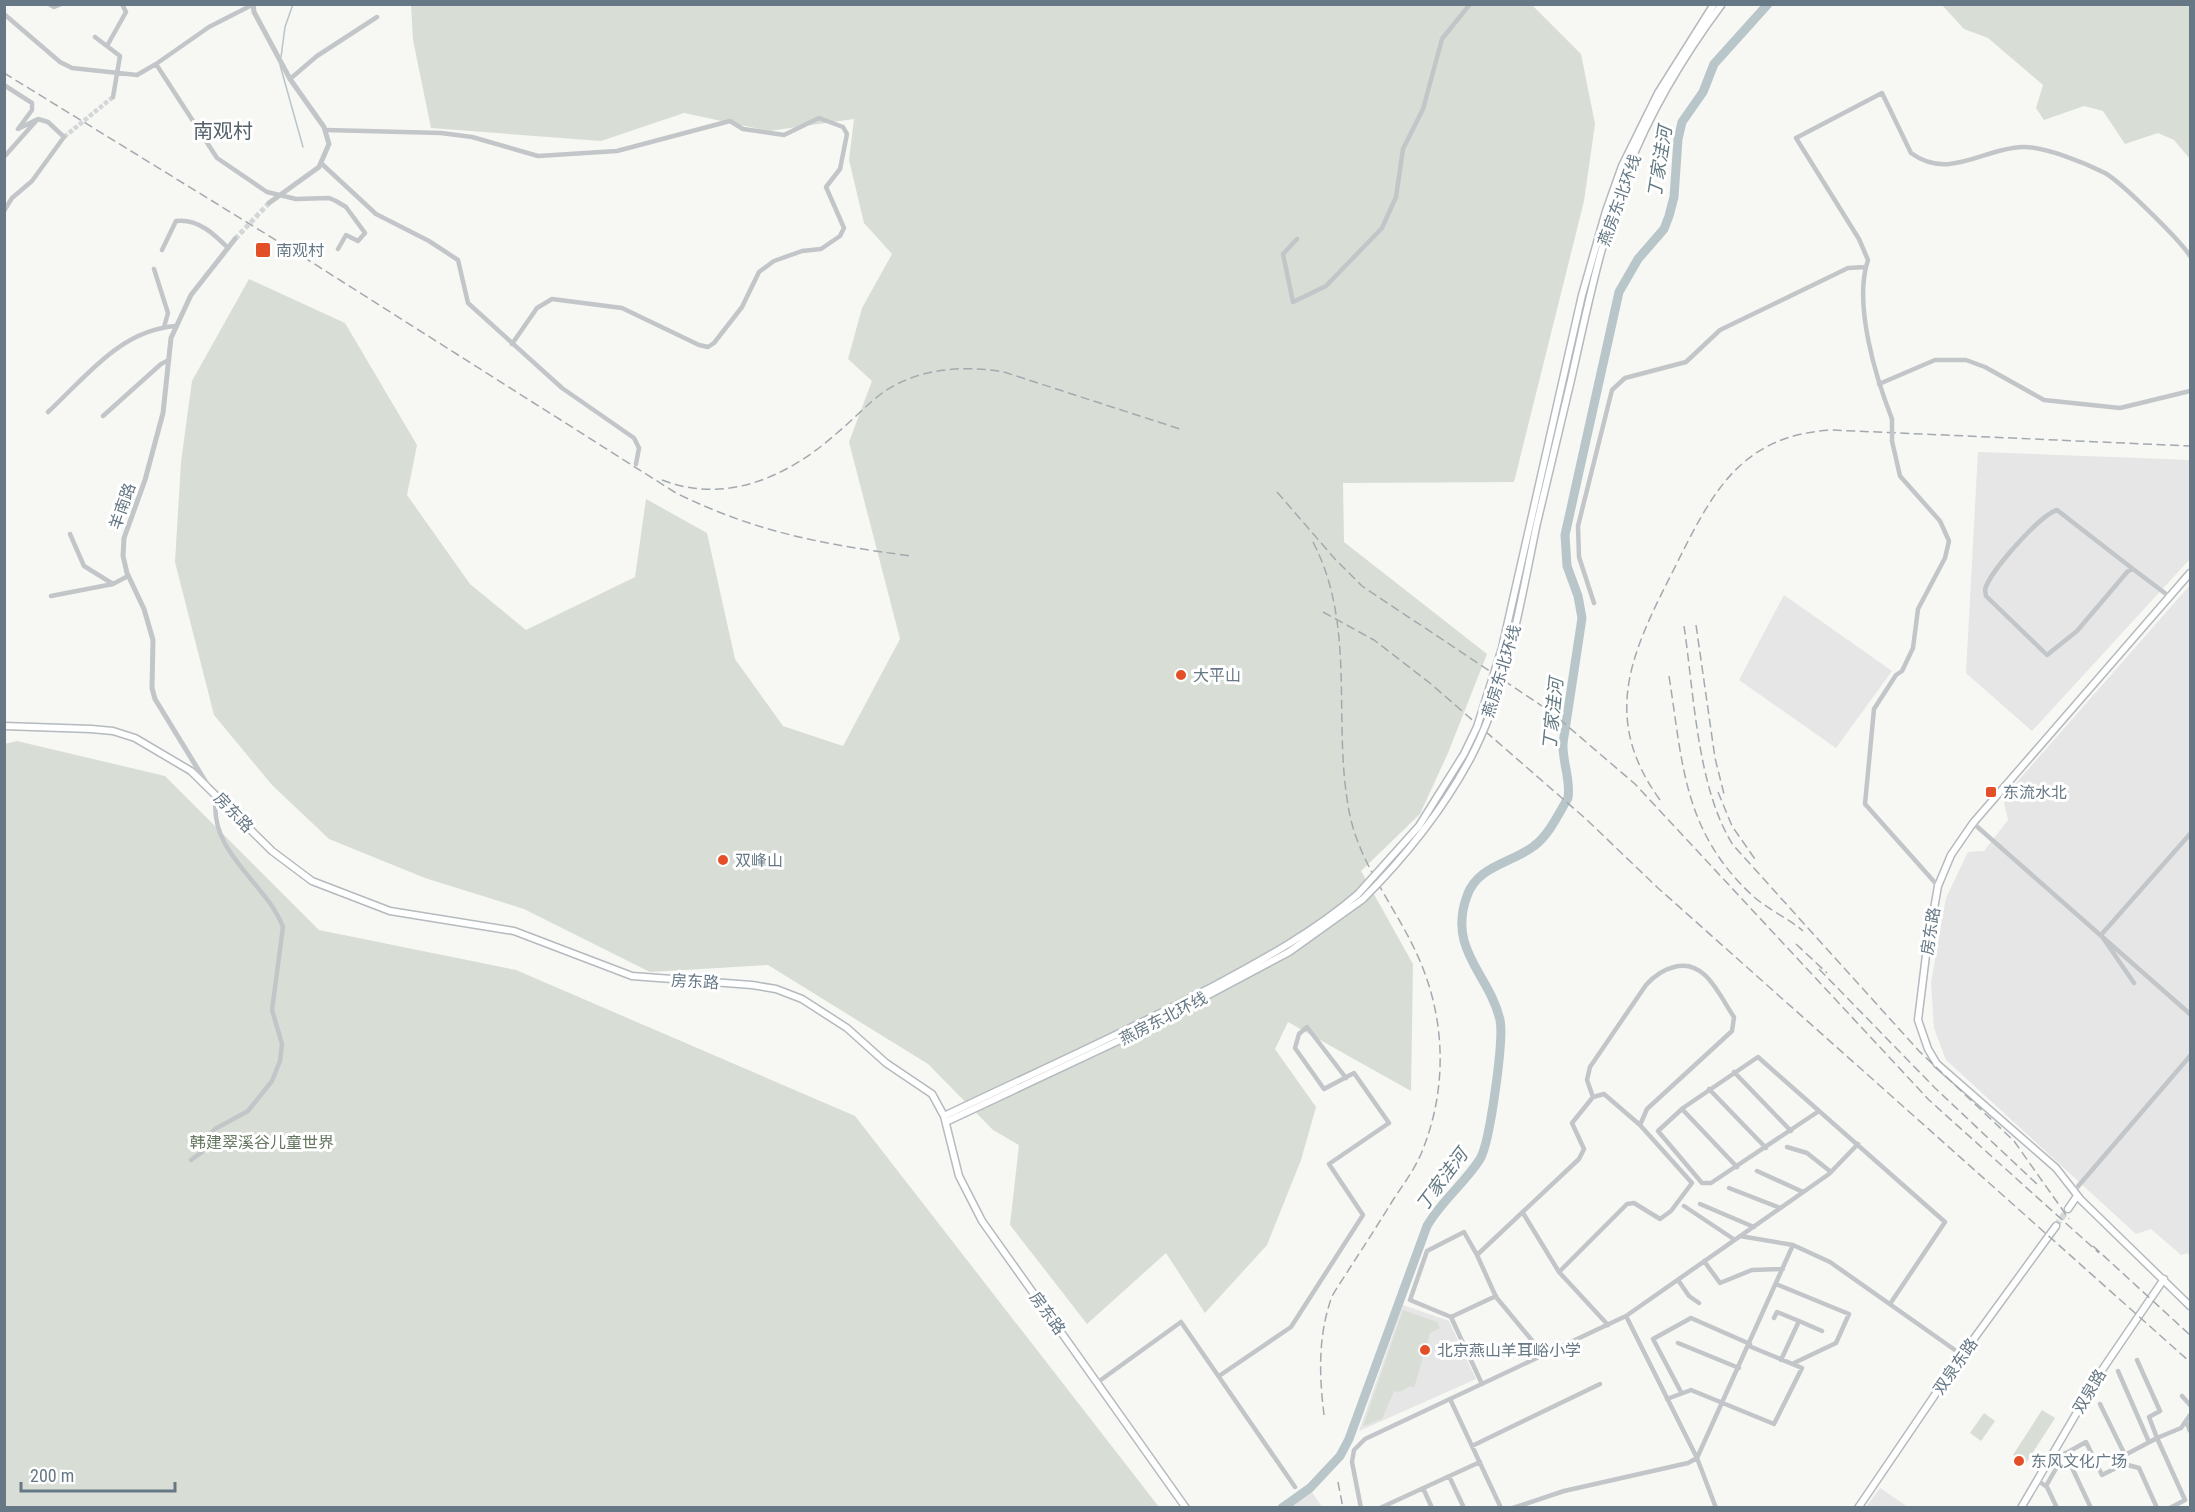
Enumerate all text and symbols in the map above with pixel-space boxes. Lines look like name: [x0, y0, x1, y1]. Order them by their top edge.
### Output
district label: 南观村: [193, 119, 253, 143]
water label: 丁家洼河: [1644, 122, 1676, 199]
street label: 燕房东北环线: [1594, 152, 1645, 249]
marker: 南观村: [254, 241, 272, 259]
place label: 南观村: [276, 241, 324, 260]
street label: 羊南路: [106, 480, 139, 532]
street label: 燕房东北环线: [1478, 622, 1525, 720]
place label: 大平山: [1193, 666, 1241, 685]
marker: 大平山: [1174, 668, 1188, 682]
water label: 丁家洼河: [1538, 674, 1567, 751]
place label: 东流水北: [2003, 783, 2067, 802]
marker: 东流水北: [1984, 785, 1998, 799]
street label: 房东路: [210, 788, 257, 836]
place label: 双峰山: [735, 851, 783, 870]
marker: 双峰山: [716, 853, 730, 867]
street label: 房东路: [1917, 906, 1944, 956]
street label: 房东路: [671, 971, 719, 992]
street label: 燕房东北环线: [1116, 988, 1210, 1049]
park label: 韩建翠溪谷儿童世界: [190, 1133, 334, 1152]
water label: 丁家洼河: [1412, 1142, 1473, 1215]
street label: 房东路: [1026, 1288, 1069, 1338]
street label: 双泉东路: [1929, 1335, 1982, 1398]
place label: 北京燕山羊耳峪小学: [1437, 1341, 1581, 1360]
marker: 北京燕山羊耳峪小学: [1418, 1343, 1432, 1357]
street label: 双泉路: [2069, 1366, 2110, 1417]
place label: 东风文化广场: [2031, 1452, 2127, 1471]
marker: 东风文化广场: [2012, 1454, 2026, 1468]
scale bar: [21, 1455, 176, 1493]
text: 200 m: [30, 1465, 74, 1486]

